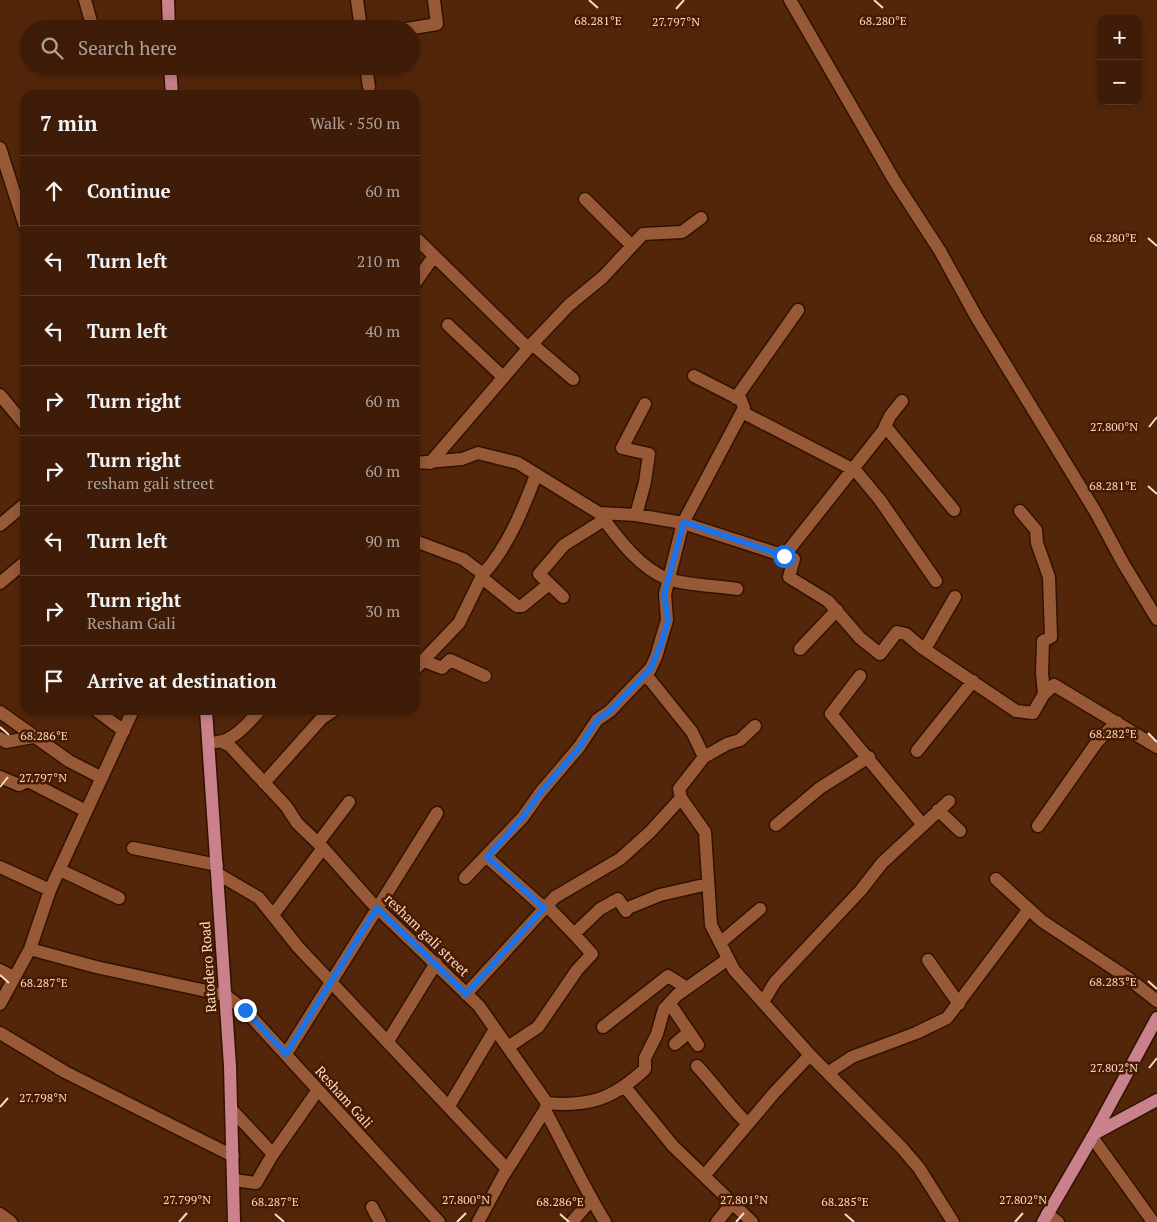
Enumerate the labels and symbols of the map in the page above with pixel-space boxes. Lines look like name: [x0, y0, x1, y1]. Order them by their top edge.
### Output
text: 68.281°E: [574, 13, 622, 28]
text: 68.280°E: [859, 13, 907, 28]
text: 27.797°N: [652, 14, 700, 29]
text: 68.280°E: [1089, 230, 1137, 245]
text: 27.800°N: [1090, 419, 1138, 434]
text: 68.281°E: [1089, 478, 1137, 493]
route start: [773, 545, 796, 568]
text: 68.282°E: [1089, 726, 1137, 741]
text: 68.286°E: [20, 728, 68, 743]
text: 27.797°N: [19, 770, 67, 785]
street label: resham gali street: [381, 889, 475, 981]
street label: Ratodero Road: [195, 921, 220, 1013]
text: 68.283°E: [1089, 974, 1137, 989]
text: 68.287°E: [20, 975, 68, 990]
route end: [234, 999, 257, 1022]
text: 27.802°N: [1090, 1060, 1138, 1075]
street label: Resham Gali: [311, 1061, 377, 1132]
text: 27.798°N: [19, 1090, 67, 1105]
text: 27.799°N: [163, 1192, 211, 1207]
text: 27.800°N: [442, 1192, 490, 1207]
text: 27.801°N: [720, 1192, 768, 1207]
text: 27.802°N: [999, 1192, 1047, 1207]
text: 68.287°E: [251, 1194, 299, 1209]
text: 68.286°E: [536, 1194, 584, 1209]
text: 68.285°E: [821, 1194, 869, 1209]

